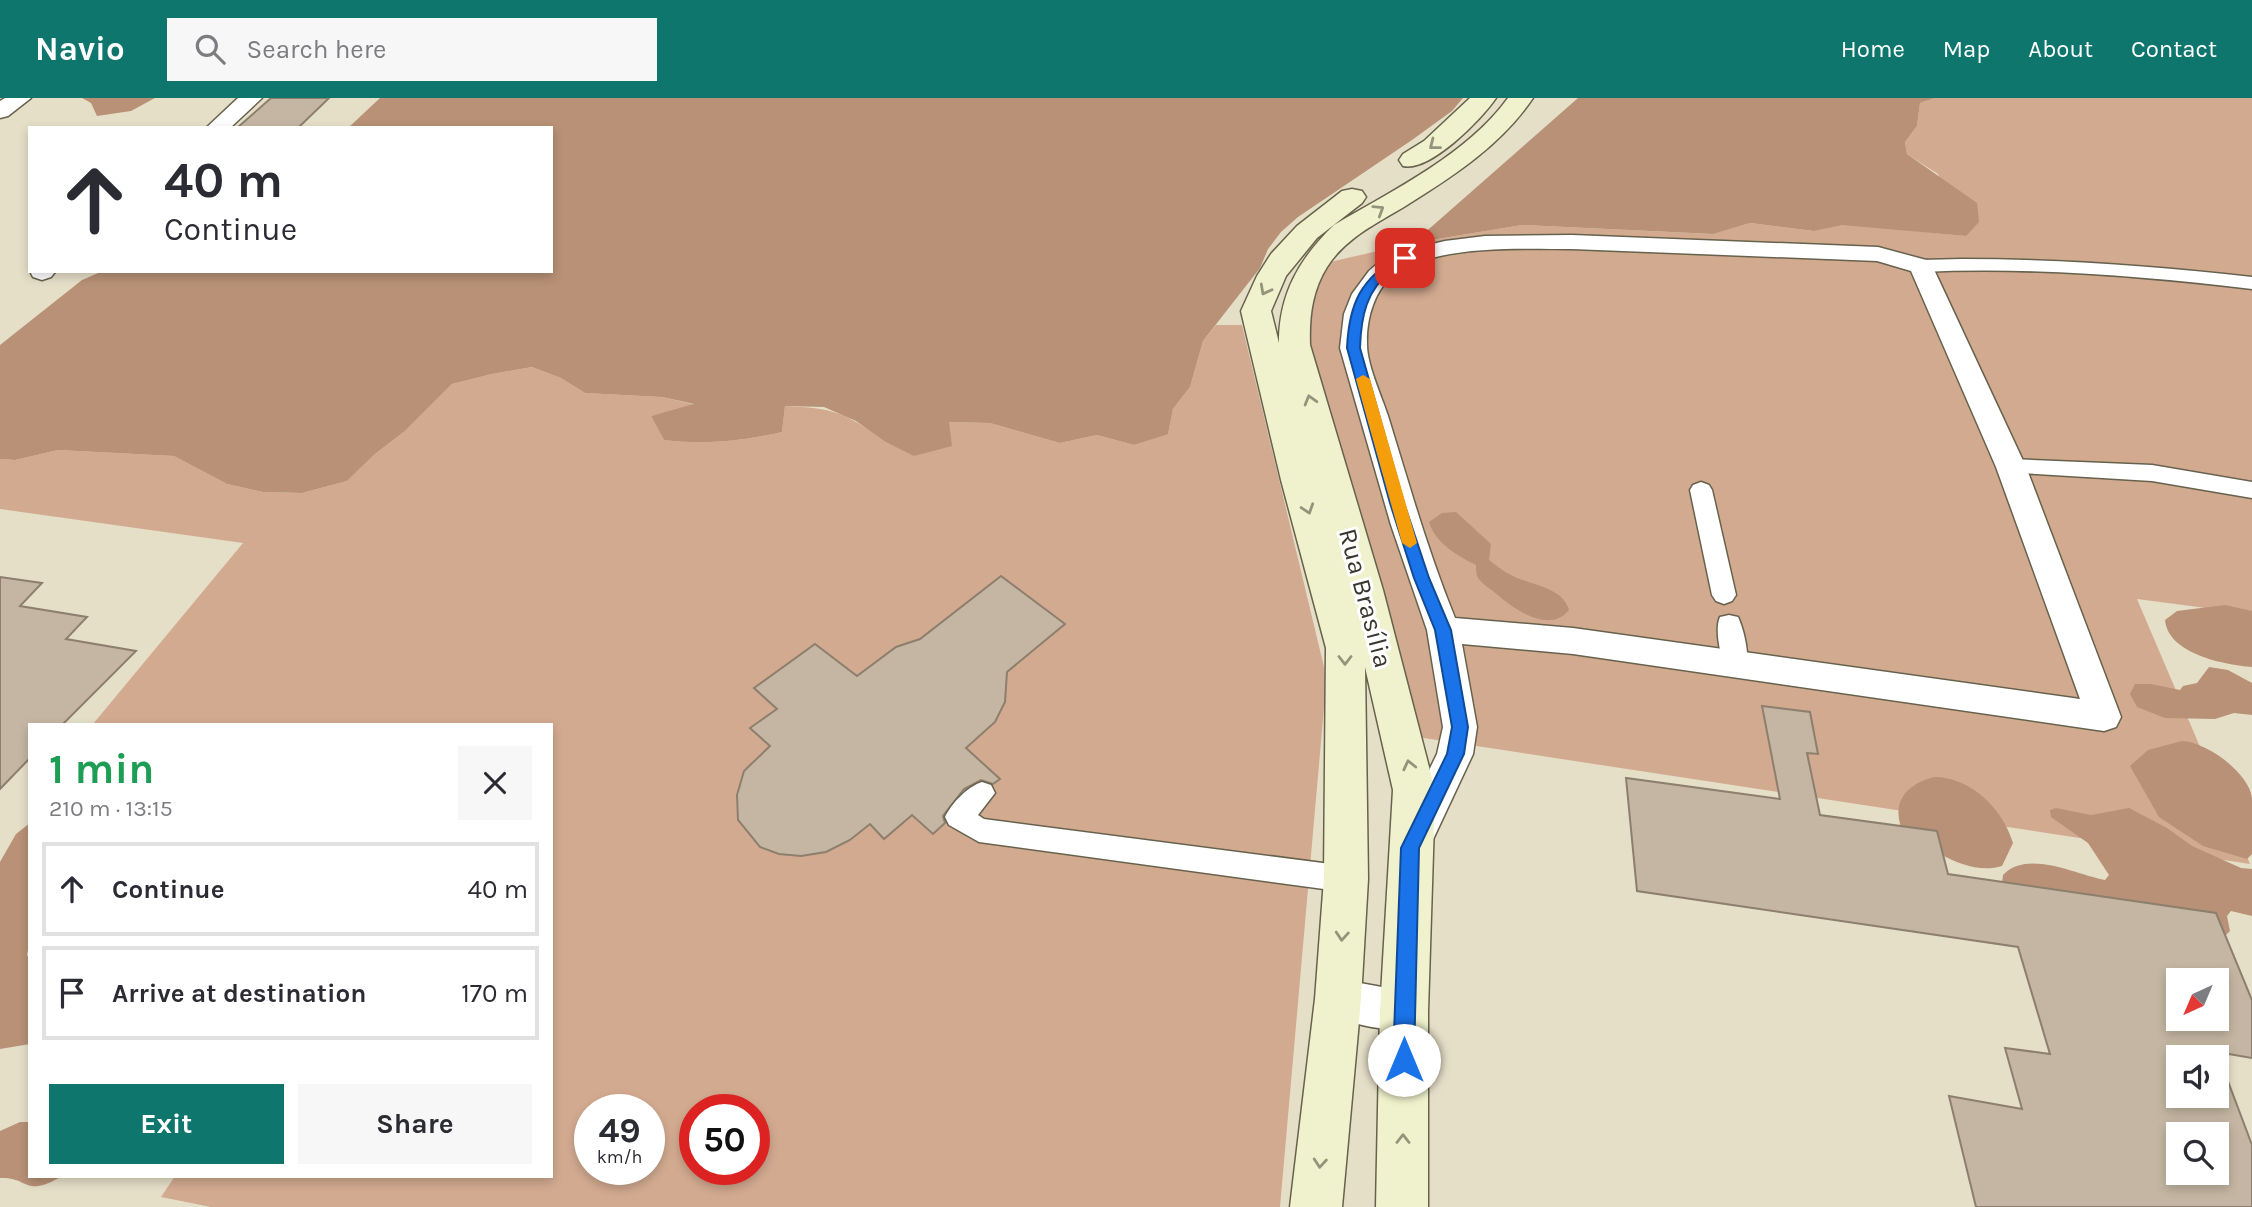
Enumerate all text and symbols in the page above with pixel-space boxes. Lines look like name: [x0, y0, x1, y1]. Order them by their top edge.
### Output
search box: [167, 18, 657, 81]
text: Navio: [35, 30, 125, 68]
icon: search: [191, 30, 229, 68]
text: Search here: [247, 34, 386, 65]
text: Home: [1841, 35, 1905, 63]
text: Map: [1943, 35, 1990, 63]
text: About: [2028, 35, 2093, 63]
text: Contact: [2131, 35, 2217, 63]
one-way arrow: [1430, 136, 1442, 149]
text: 40 m: [164, 152, 283, 209]
icon: ahead: [49, 154, 140, 245]
one-way arrow: [1371, 206, 1384, 219]
text: Continue: [164, 211, 297, 248]
pin: [1375, 228, 1435, 288]
icon: arrive: [1386, 239, 1424, 277]
one-way arrow: [1260, 283, 1273, 296]
one-way arrow: [1304, 394, 1318, 406]
one-way arrow: [1299, 503, 1314, 515]
street label: Rua Brasília: [1332, 525, 1399, 671]
one-way arrow: [1337, 655, 1353, 666]
text: 1 min: [49, 744, 154, 794]
button: close: [458, 746, 532, 820]
one-way arrow: [1402, 759, 1417, 771]
text: 210 m · 13:15: [49, 795, 173, 822]
icon: ahead: [53, 870, 91, 908]
text: Continue: [112, 874, 224, 905]
text: 40 m: [468, 874, 528, 905]
one-way arrow: [1335, 931, 1350, 942]
north arrow: [2166, 968, 2230, 1031]
map controls: [2166, 968, 2229, 1185]
icon: arrive: [53, 974, 91, 1012]
text: Arrive at destination: [112, 978, 366, 1009]
text: 170 m: [461, 978, 528, 1009]
position arrow: [1367, 1023, 1441, 1097]
button: sound: [2166, 1045, 2229, 1108]
button: Exit: [49, 1084, 284, 1164]
button: Share: [298, 1084, 532, 1164]
speed limit sign: 50: [679, 1094, 770, 1185]
text: 49: [598, 1110, 641, 1151]
button: search: [2166, 1122, 2229, 1185]
one-way arrow: [1395, 1133, 1411, 1144]
text: km/h: [597, 1146, 642, 1168]
one-way arrow: [1313, 1157, 1328, 1169]

